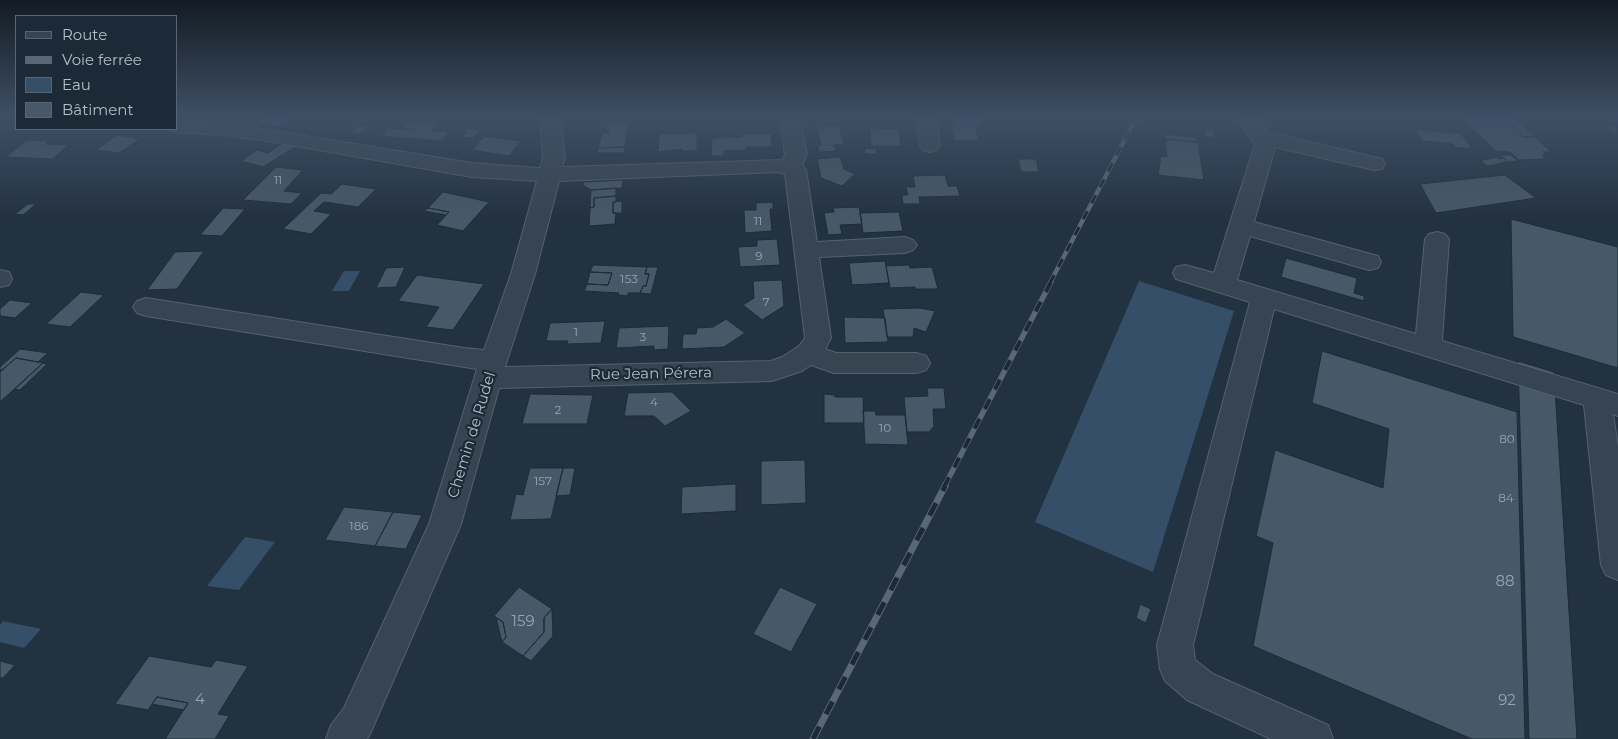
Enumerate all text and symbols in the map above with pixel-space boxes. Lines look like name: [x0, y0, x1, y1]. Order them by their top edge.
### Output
legend: [15, 15, 178, 130]
text: Route: [62, 25, 107, 44]
text: Voie ferrée: [62, 50, 142, 69]
text: Eau: [62, 75, 91, 94]
text: Bâtiment: [62, 100, 134, 119]
house number: 11: [274, 174, 282, 188]
house number: 11: [754, 214, 762, 228]
house number: 9: [755, 249, 763, 263]
house number: 153: [620, 272, 638, 286]
house number: 7: [762, 295, 770, 309]
house number: 1: [574, 325, 578, 339]
house number: 3: [640, 330, 646, 344]
street label: Rue Jean Pérera: [590, 364, 712, 384]
street label: Chemin de Rudel: [444, 370, 500, 500]
house number: 4: [650, 395, 658, 409]
house number: 2: [555, 403, 561, 417]
house number: 10: [879, 421, 891, 435]
house number: 80: [1499, 432, 1515, 446]
house number: 157: [534, 474, 552, 488]
house number: 84: [1498, 491, 1514, 505]
house number: 186: [349, 519, 369, 533]
house number: 88: [1495, 573, 1515, 591]
house number: 159: [511, 613, 535, 631]
house number: 4: [195, 691, 205, 709]
house number: 92: [1498, 692, 1516, 710]

